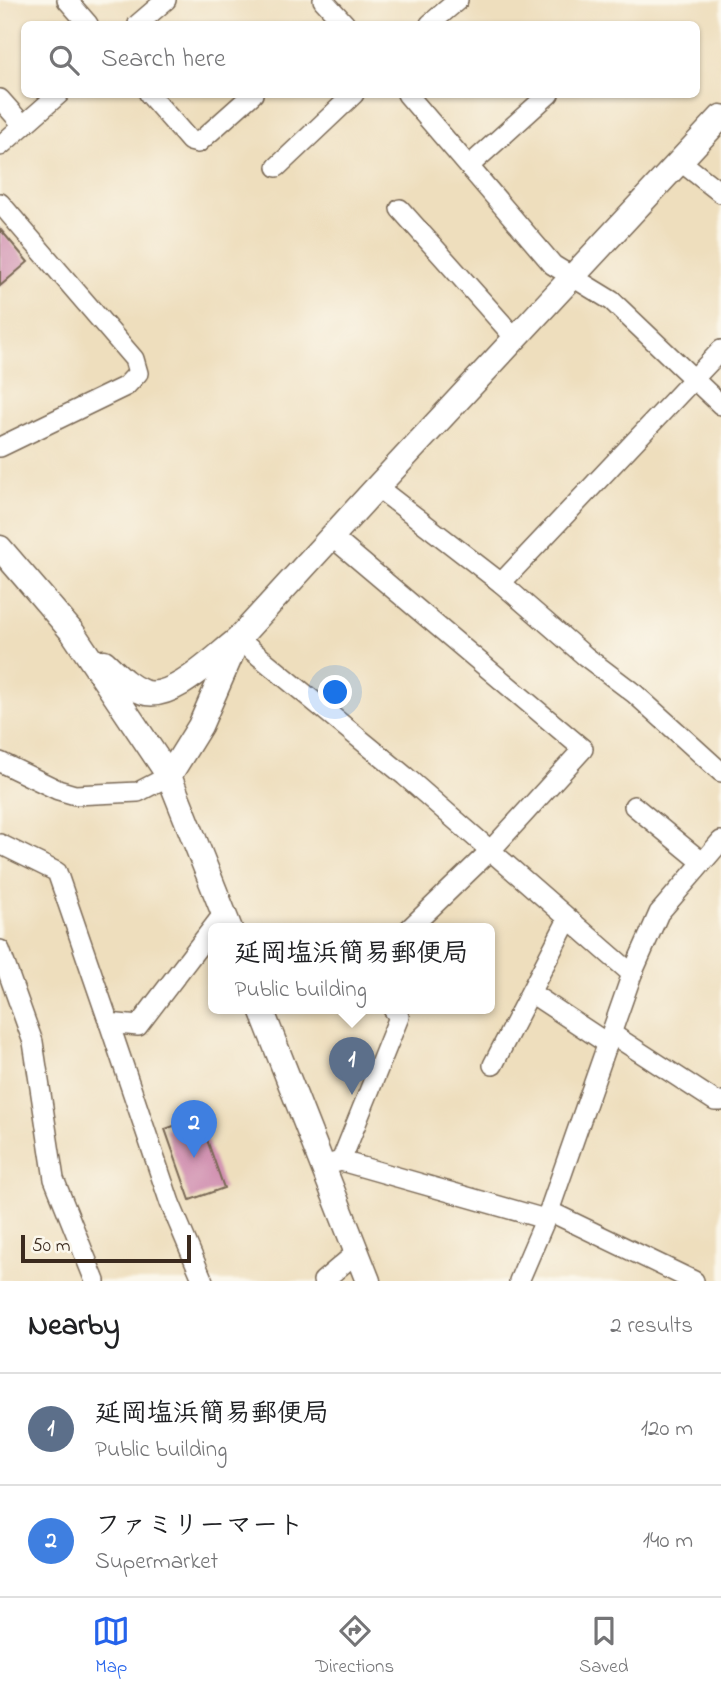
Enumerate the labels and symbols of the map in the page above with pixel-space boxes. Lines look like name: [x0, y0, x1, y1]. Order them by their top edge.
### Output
your location: [318, 675, 352, 709]
pin: 1: [329, 1037, 375, 1095]
pin: 2: [171, 1100, 217, 1158]
scale bar: [21, 1232, 191, 1264]

